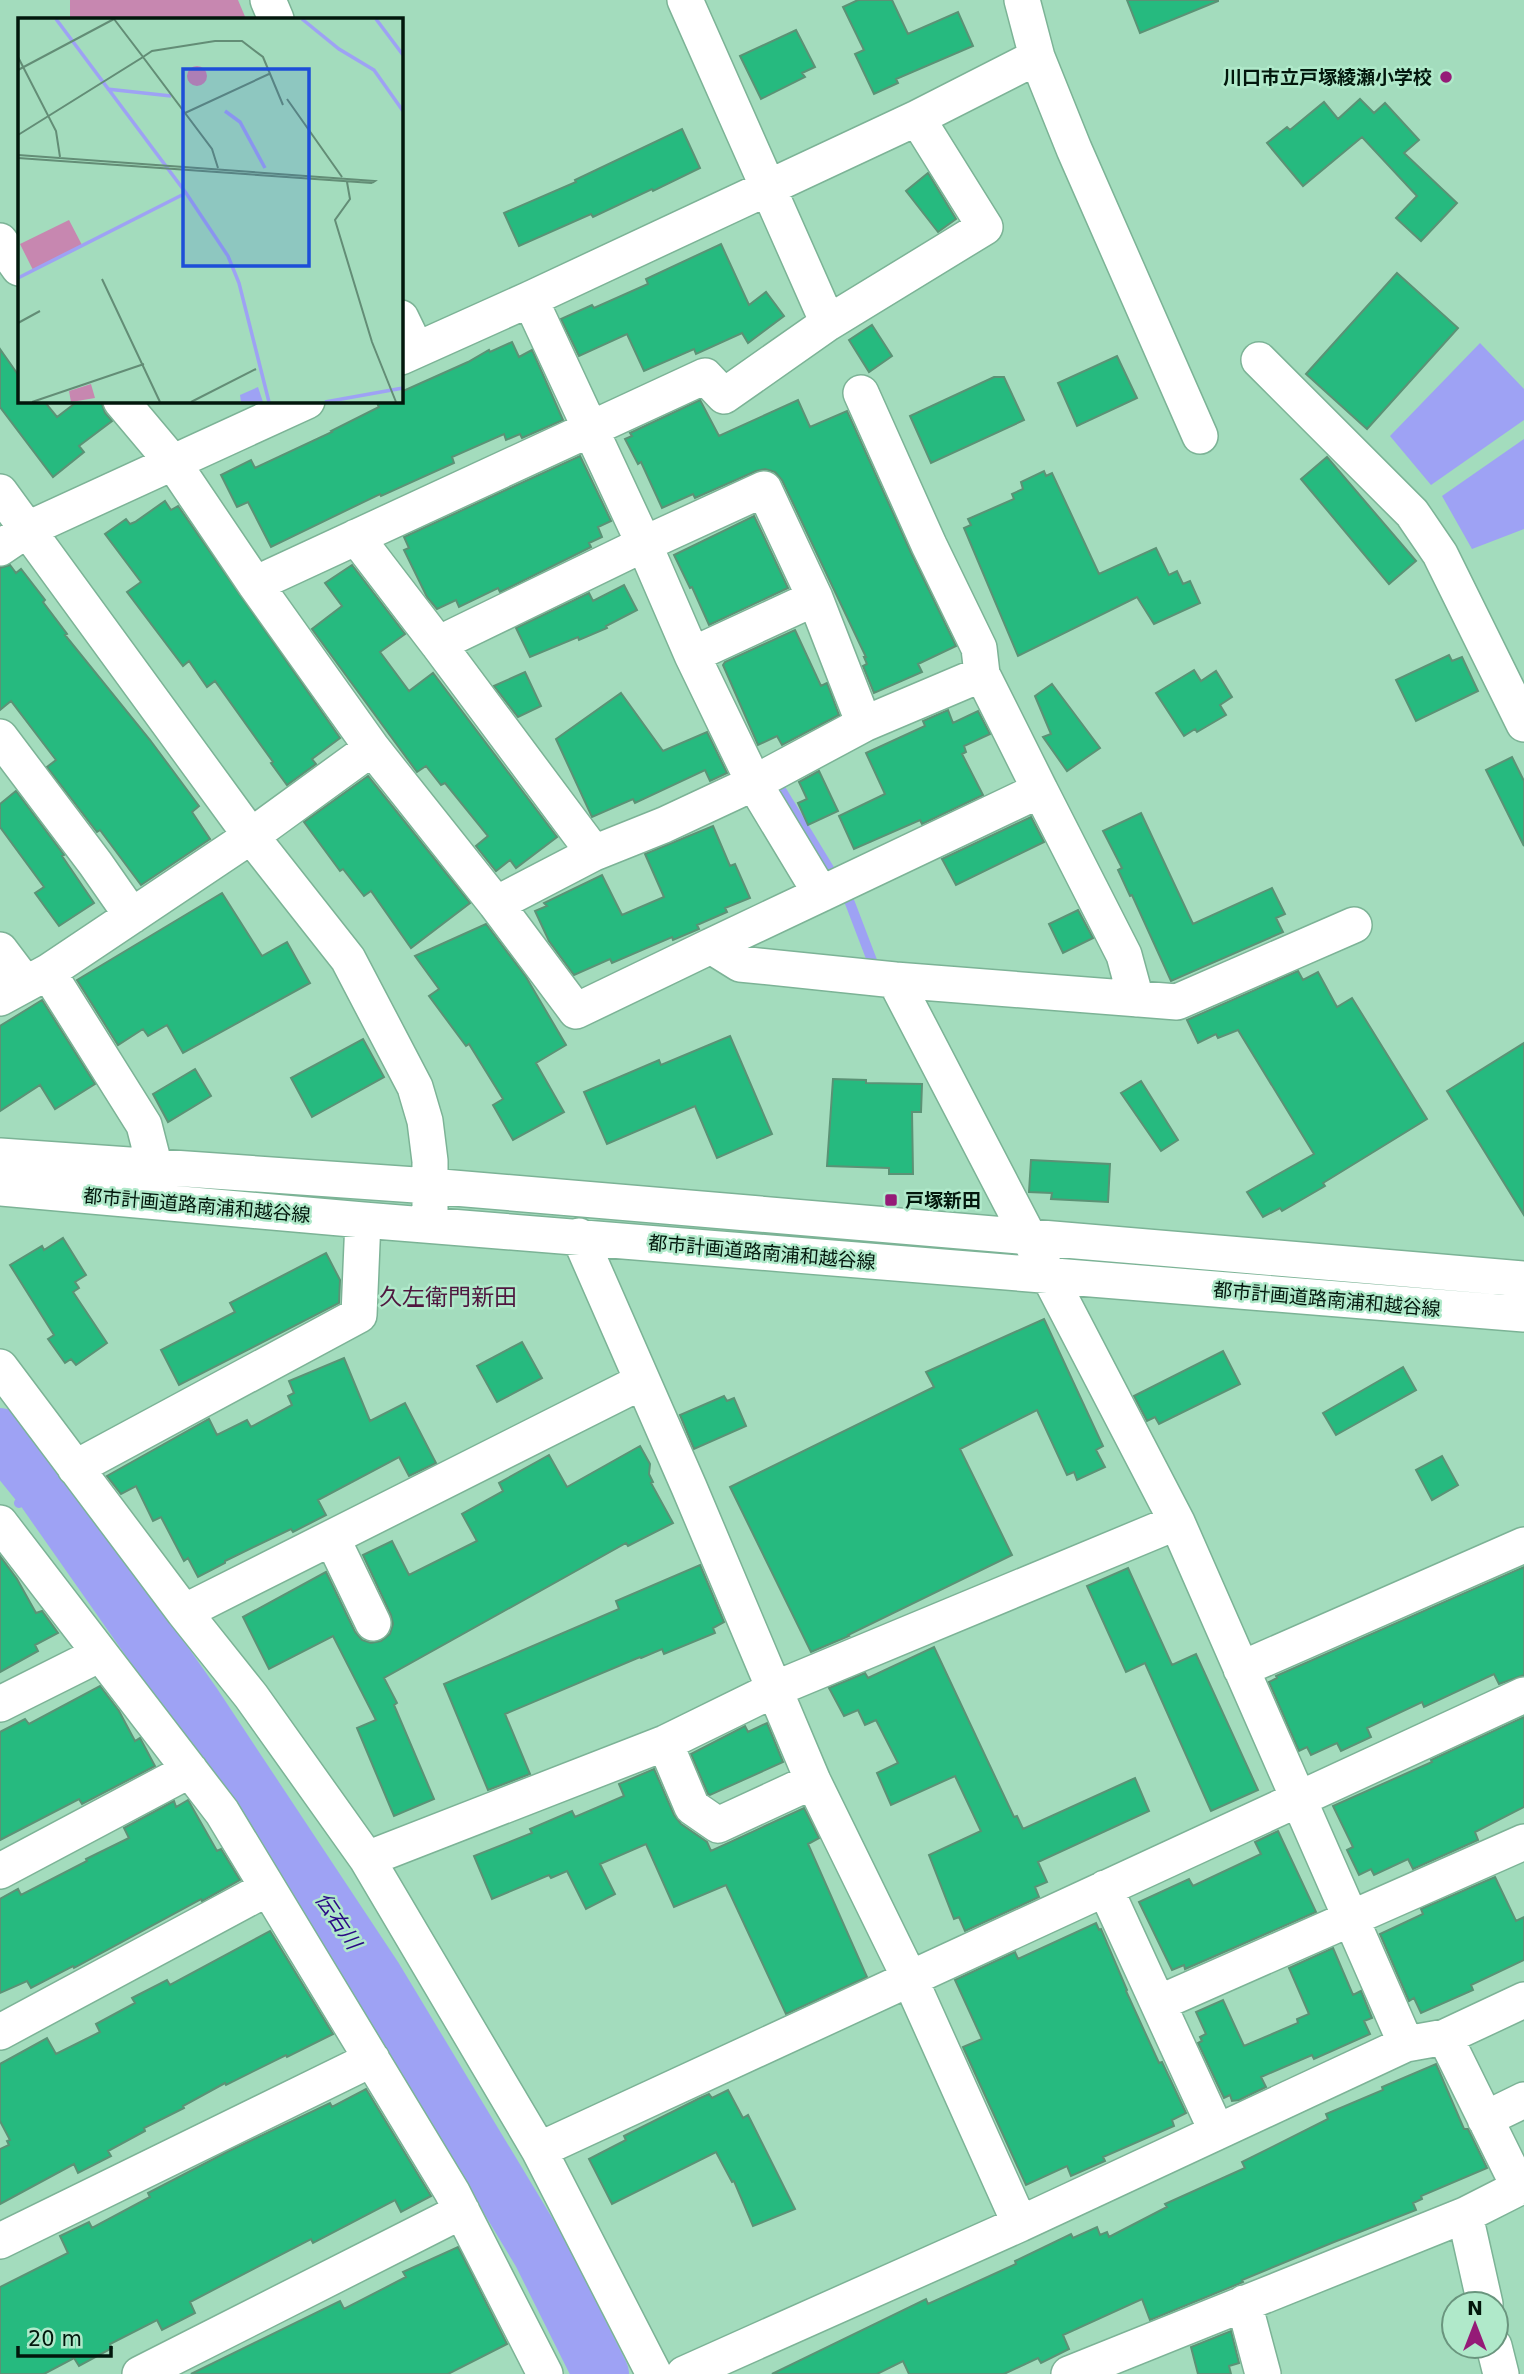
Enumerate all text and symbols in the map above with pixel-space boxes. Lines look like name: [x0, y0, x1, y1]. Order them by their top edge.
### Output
inset map: [18, 18, 402, 402]
place label: 川口市立戸塚綾瀬小学校: [1223, 66, 1432, 88]
marker: 川口市立戸塚綾瀬小学校: [1438, 69, 1454, 85]
street label: 都市計画道路南浦和越谷線: [82, 1184, 312, 1226]
place label: 戸塚新田: [905, 1189, 981, 1211]
marker: 戸塚新田: [883, 1192, 899, 1208]
street label: 都市計画道路南浦和越谷線: [647, 1231, 877, 1273]
street label: 都市計画道路南浦和越谷線: [1212, 1278, 1442, 1320]
district label: 久左衛門新田: [379, 1284, 517, 1310]
water label: 伝右川: [310, 1888, 367, 1955]
north arrow: [1440, 2290, 1510, 2360]
text: N: [1467, 2297, 1483, 2319]
scale bar: [18, 2314, 110, 2358]
text: 20 m: [28, 2327, 82, 2351]

